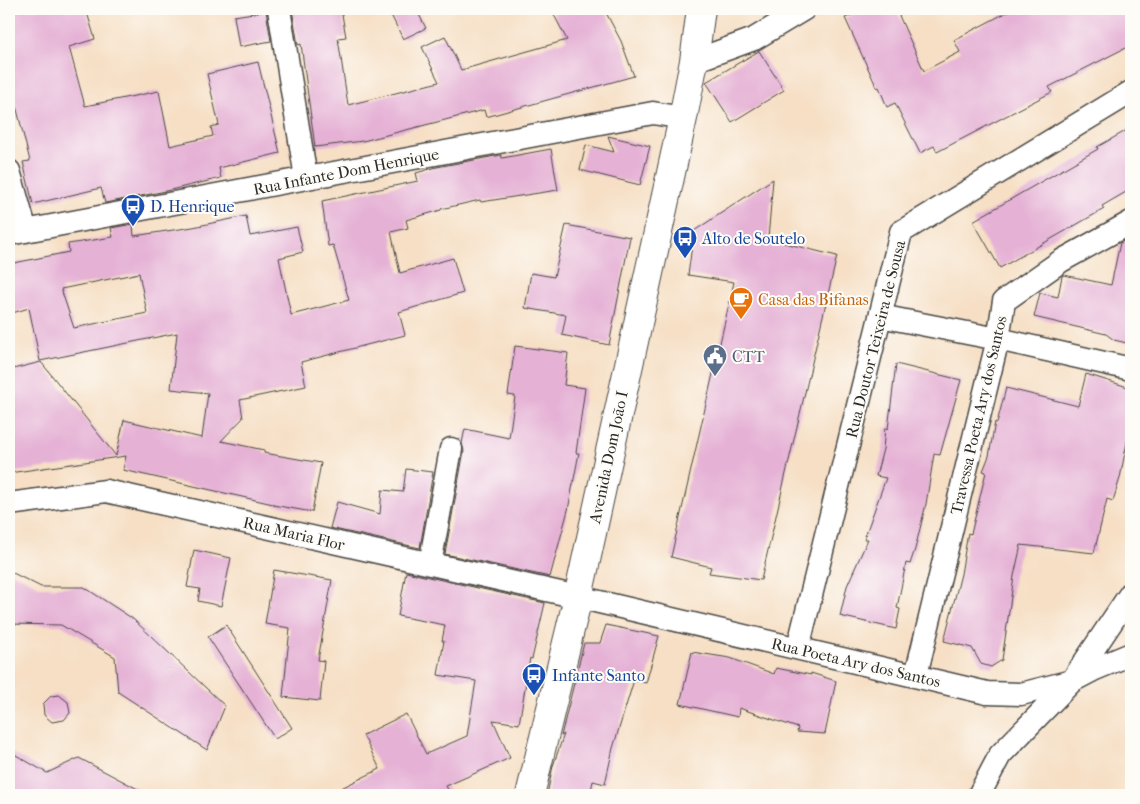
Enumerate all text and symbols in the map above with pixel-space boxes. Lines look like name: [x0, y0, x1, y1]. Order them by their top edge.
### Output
street label: Rua Infante Dom Henrique: [252, 144, 441, 199]
bus stop icon: D. Henrique: [120, 193, 146, 227]
place label: D. Henrique: [150, 197, 235, 216]
bus stop icon: Alto de Soutelo: [672, 225, 698, 259]
place label: Alto de Soutelo: [701, 229, 805, 248]
street label: Rua Doutor Teixeira de Sousa: [842, 238, 909, 440]
cafe icon: Casa das Bifanas: [728, 286, 754, 320]
place label: Casa das Bifanas: [758, 290, 869, 309]
street label: Travessa Poeta Ary dos Santos: [946, 314, 1011, 516]
public building icon: CTT: [702, 343, 728, 377]
place label: CTT: [732, 347, 765, 366]
street label: Avenida Dom João I: [585, 389, 632, 526]
street label: Rua Maria Flor: [241, 513, 347, 554]
street label: Rua Poeta Ary dos Santos: [769, 634, 942, 691]
bus stop icon: Infante Santo: [521, 662, 547, 696]
place label: Infante Santo: [552, 666, 645, 685]

